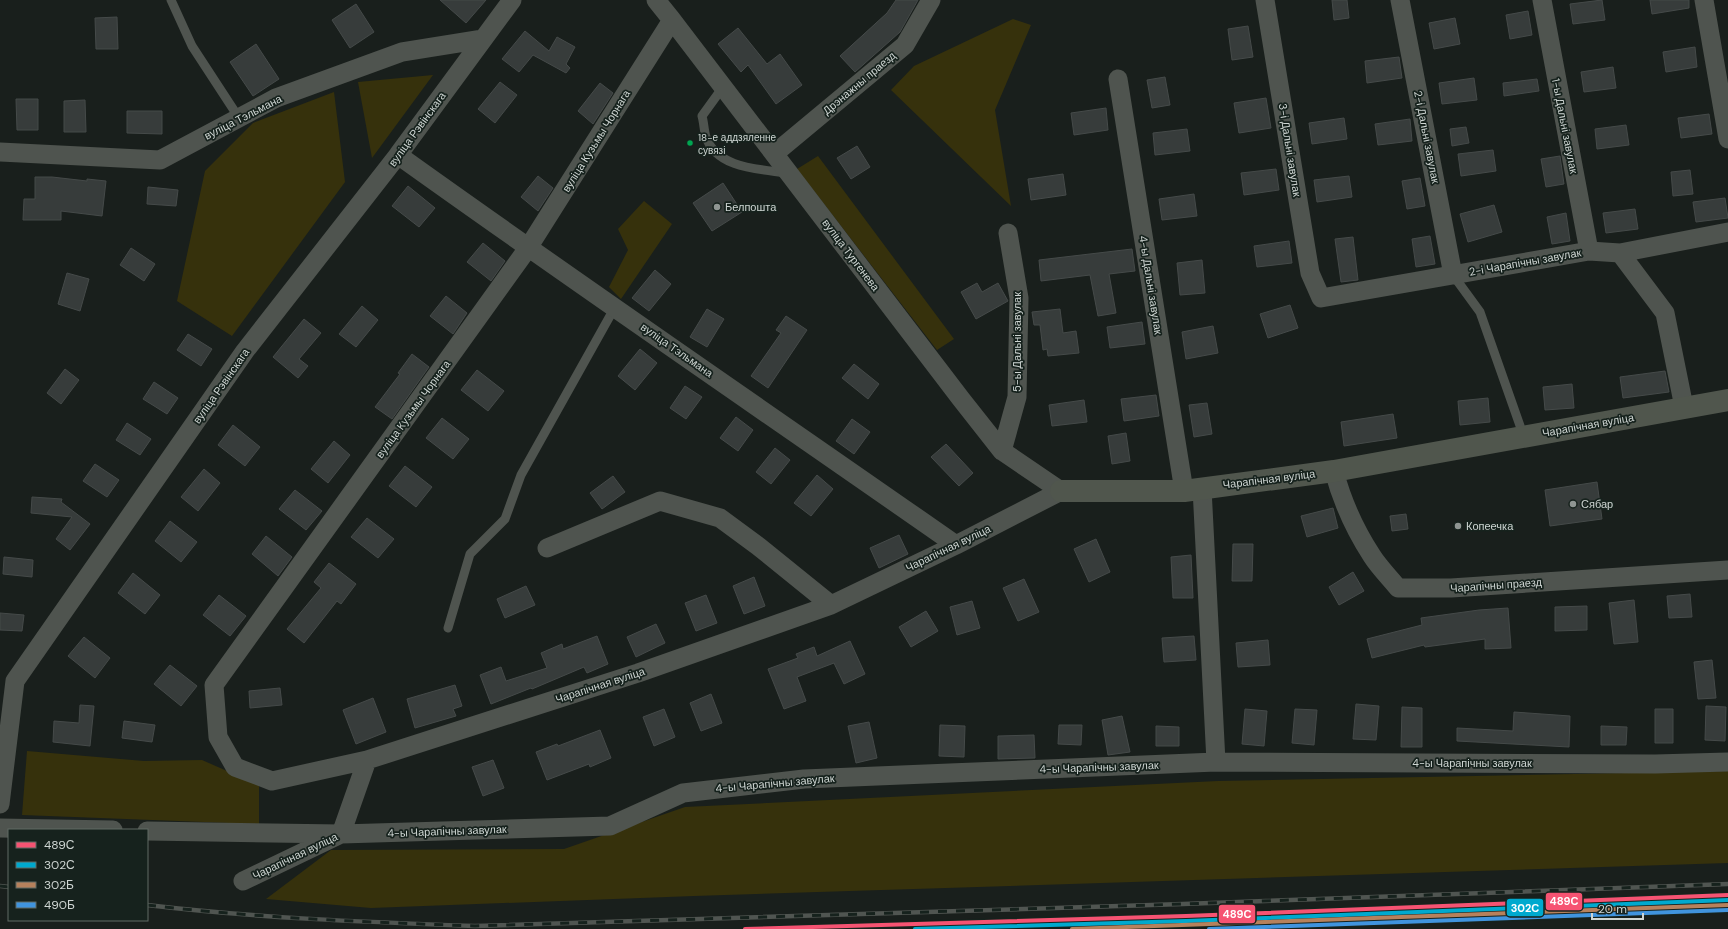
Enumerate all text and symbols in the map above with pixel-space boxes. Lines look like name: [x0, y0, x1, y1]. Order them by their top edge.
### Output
street label: Дрэнажны праезд: [820, 48, 899, 118]
street label: 1-ы Дальні завулак: [1549, 77, 1581, 175]
street label: вуліца Кузьмы Чорнага: [559, 87, 634, 195]
street label: вуліца Рэвінскага: [385, 88, 449, 169]
street label: 2-і Дальні завулак: [1411, 89, 1443, 185]
street label: вуліца Тэльмана: [202, 91, 285, 143]
street label: 3-і Дальні завулак: [1276, 102, 1304, 198]
place label: 18-е аддзяленне сувязі: [698, 131, 777, 157]
marker: 18-е аддзяленне сувязі: [685, 138, 695, 148]
place label: Белпошта: [725, 200, 777, 214]
marker: Белпошта: [712, 202, 722, 212]
street label: вуліца Тургенева: [819, 216, 883, 294]
street label: 4-ы Дальні завулак: [1136, 235, 1166, 336]
street label: 2-і Чарапічны завулак: [1468, 245, 1582, 279]
street label: 5-ы Дальні завулак: [1010, 292, 1024, 392]
street label: вуліца Тэльмана: [638, 320, 717, 381]
street label: вуліца Рэвінскага: [190, 345, 253, 426]
street label: вуліца Кузьмы Чорнага: [373, 357, 454, 461]
street label: Чарапічная вуліца: [1541, 410, 1636, 440]
street label: Чарапічная вуліца: [1222, 466, 1317, 492]
place label: Сябар: [1581, 497, 1613, 511]
marker: Сябар: [1568, 499, 1578, 509]
place label: Копеечка: [1466, 519, 1514, 533]
street label: Чарапічная вуліца: [903, 521, 994, 575]
marker: Копеечка: [1453, 521, 1463, 531]
street label: Чарапічны праезд: [1450, 575, 1543, 595]
street label: Чарапічная вуліца: [554, 664, 647, 706]
street label: 4-ы Чарапічны завулак: [1412, 756, 1532, 770]
street label: 4-ы Чарапічны завулак: [1039, 758, 1159, 776]
street label: 4-ы Чарапічны завулак: [715, 771, 835, 795]
street label: 4-ы Чарапічны завулак: [387, 822, 507, 840]
legend: [8, 829, 148, 921]
street label: Чарапічная вуліца: [250, 829, 341, 883]
text: 489С: [44, 837, 75, 853]
text: 302С: [44, 857, 75, 873]
text: 302Б: [44, 877, 74, 893]
line badge: 489С: [1545, 892, 1583, 911]
text: 489С: [1550, 894, 1578, 908]
scale bar: [1592, 895, 1643, 921]
text: 490Б: [44, 897, 75, 913]
line badge: 302С: [1506, 898, 1544, 917]
text: 302С: [1511, 901, 1539, 915]
text: 20 m: [1598, 901, 1627, 917]
line badge: 489С: [1218, 904, 1256, 924]
text: 489С: [1223, 907, 1251, 921]

